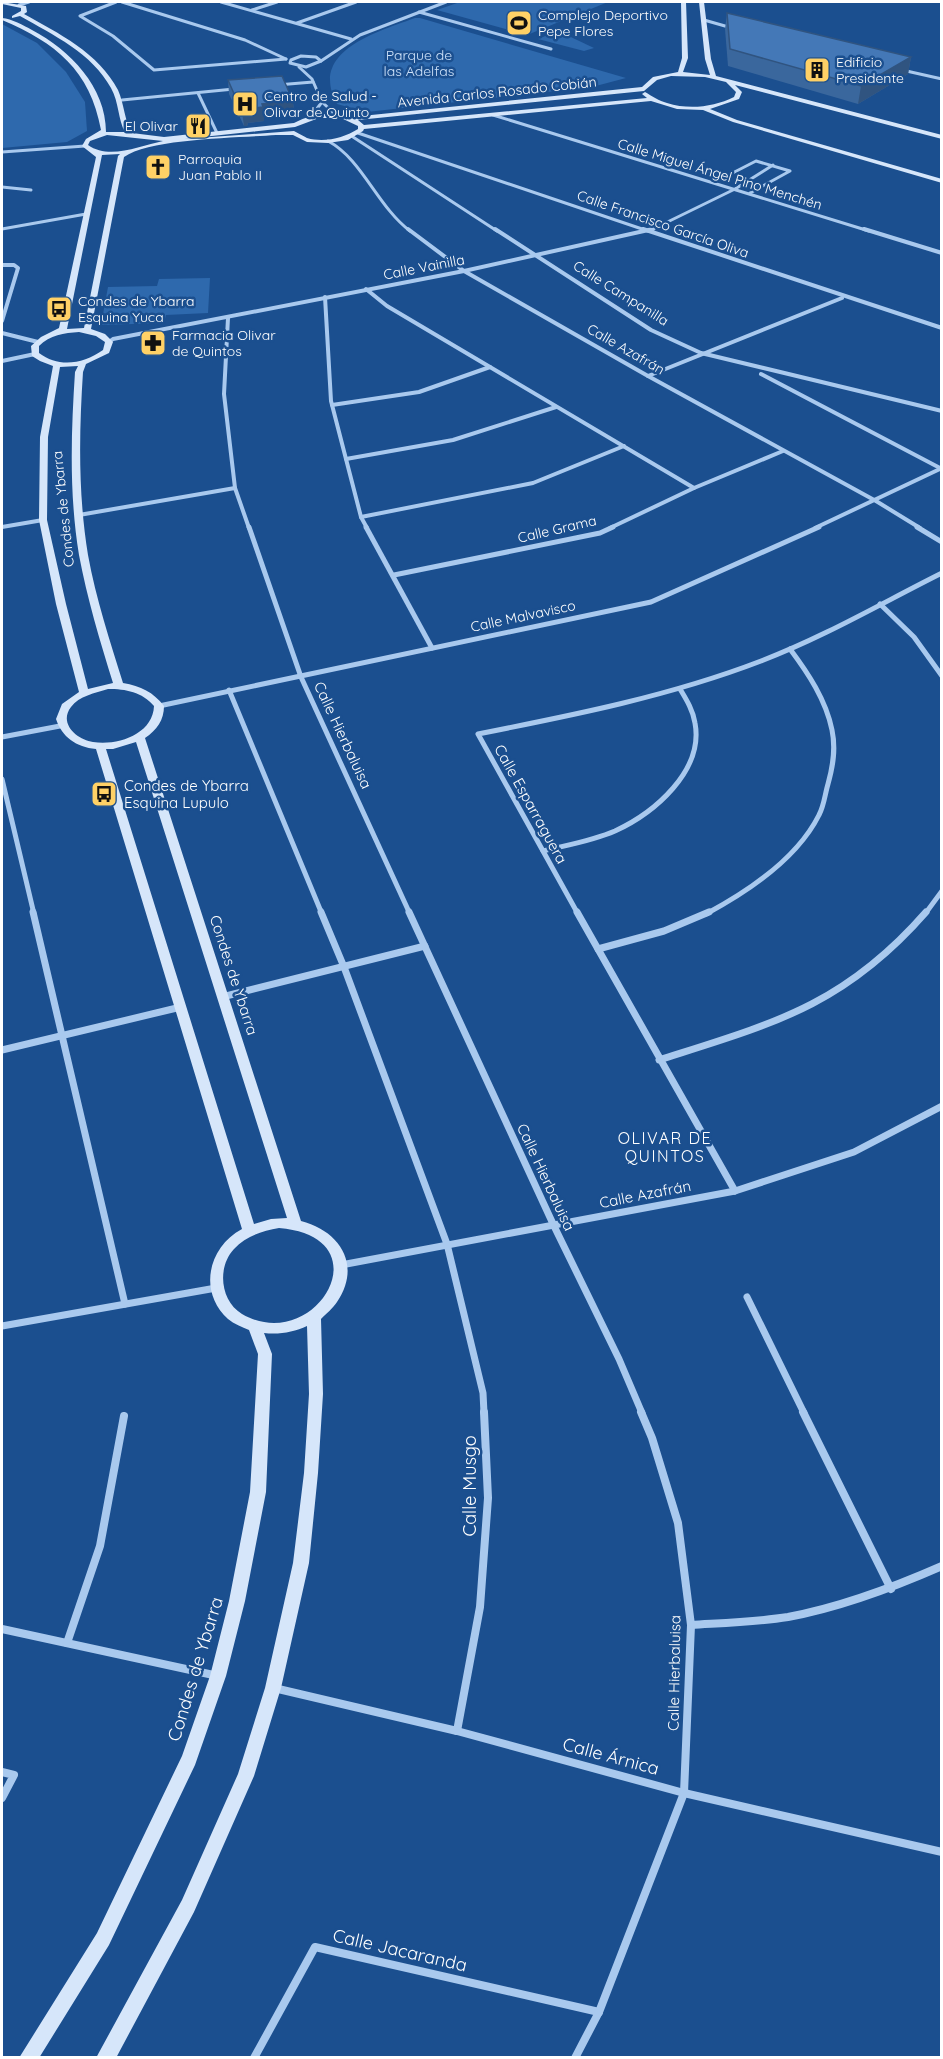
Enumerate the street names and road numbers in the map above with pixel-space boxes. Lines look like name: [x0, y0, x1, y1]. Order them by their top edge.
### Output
street label: Avenida Carlos Rosado Cobián: [397, 73, 597, 111]
street label: Calle Miguel Ángel Pino Menchén: [616, 134, 824, 214]
street label: Calle Francisco García Oliva: [575, 186, 751, 262]
street label: Calle Vainilla: [382, 250, 466, 284]
street label: Calle Campanilla: [570, 256, 672, 330]
street label: Calle Azafrán: [584, 320, 668, 378]
street label: Condes de Ybarra: [48, 450, 78, 568]
street label: Calle Grama: [516, 511, 598, 547]
street label: Calle Malvavisco: [469, 596, 577, 636]
street label: Calle Hierbaluisa: [310, 678, 376, 792]
street label: Calle Esparraguera: [490, 741, 572, 867]
street label: Condes de Ybarra: [206, 913, 262, 1037]
street label: Calle Hierbaluisa: [513, 1120, 579, 1234]
street label: Calle Azafrán: [598, 1176, 692, 1212]
street label: Calle Musgo: [458, 1435, 481, 1537]
street label: Condes de Ybarra: [162, 1594, 228, 1744]
street label: Calle Hierbaluisa: [663, 1615, 685, 1731]
street label: Calle Árnica: [560, 1732, 662, 1780]
street label: Calle Jacaranda: [331, 1923, 469, 1977]

